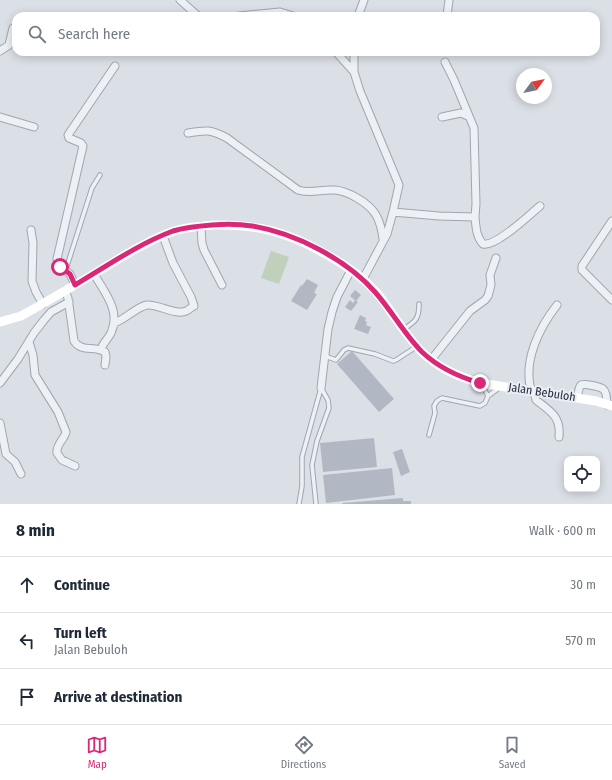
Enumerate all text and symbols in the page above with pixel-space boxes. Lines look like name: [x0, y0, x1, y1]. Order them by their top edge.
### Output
search box: [12, 12, 600, 56]
icon: search: [26, 23, 48, 45]
text: Search here: [58, 25, 130, 43]
north arrow: [516, 68, 552, 104]
route start: [51, 258, 69, 276]
route end: [471, 374, 489, 392]
street label: Jalan Bebuloh: [507, 380, 577, 404]
map controls: [564, 456, 600, 492]
button: locate: [564, 456, 600, 492]
text: 8 min: [16, 520, 55, 541]
text: Walk · 600 m: [529, 523, 596, 538]
icon: ahead: [16, 574, 38, 596]
text: Continue: [54, 576, 110, 594]
text: 30 m: [570, 577, 596, 592]
text: Turn left: [54, 624, 107, 642]
icon: left: [16, 630, 38, 652]
text: 570 m: [565, 633, 596, 648]
text: Jalan Bebuloh: [54, 642, 128, 657]
icon: arrive: [16, 686, 38, 708]
text: Arrive at destination: [54, 688, 182, 706]
tab: Map: [86, 734, 108, 771]
tab: Directions: [281, 734, 326, 771]
tab: Saved: [499, 734, 526, 771]

